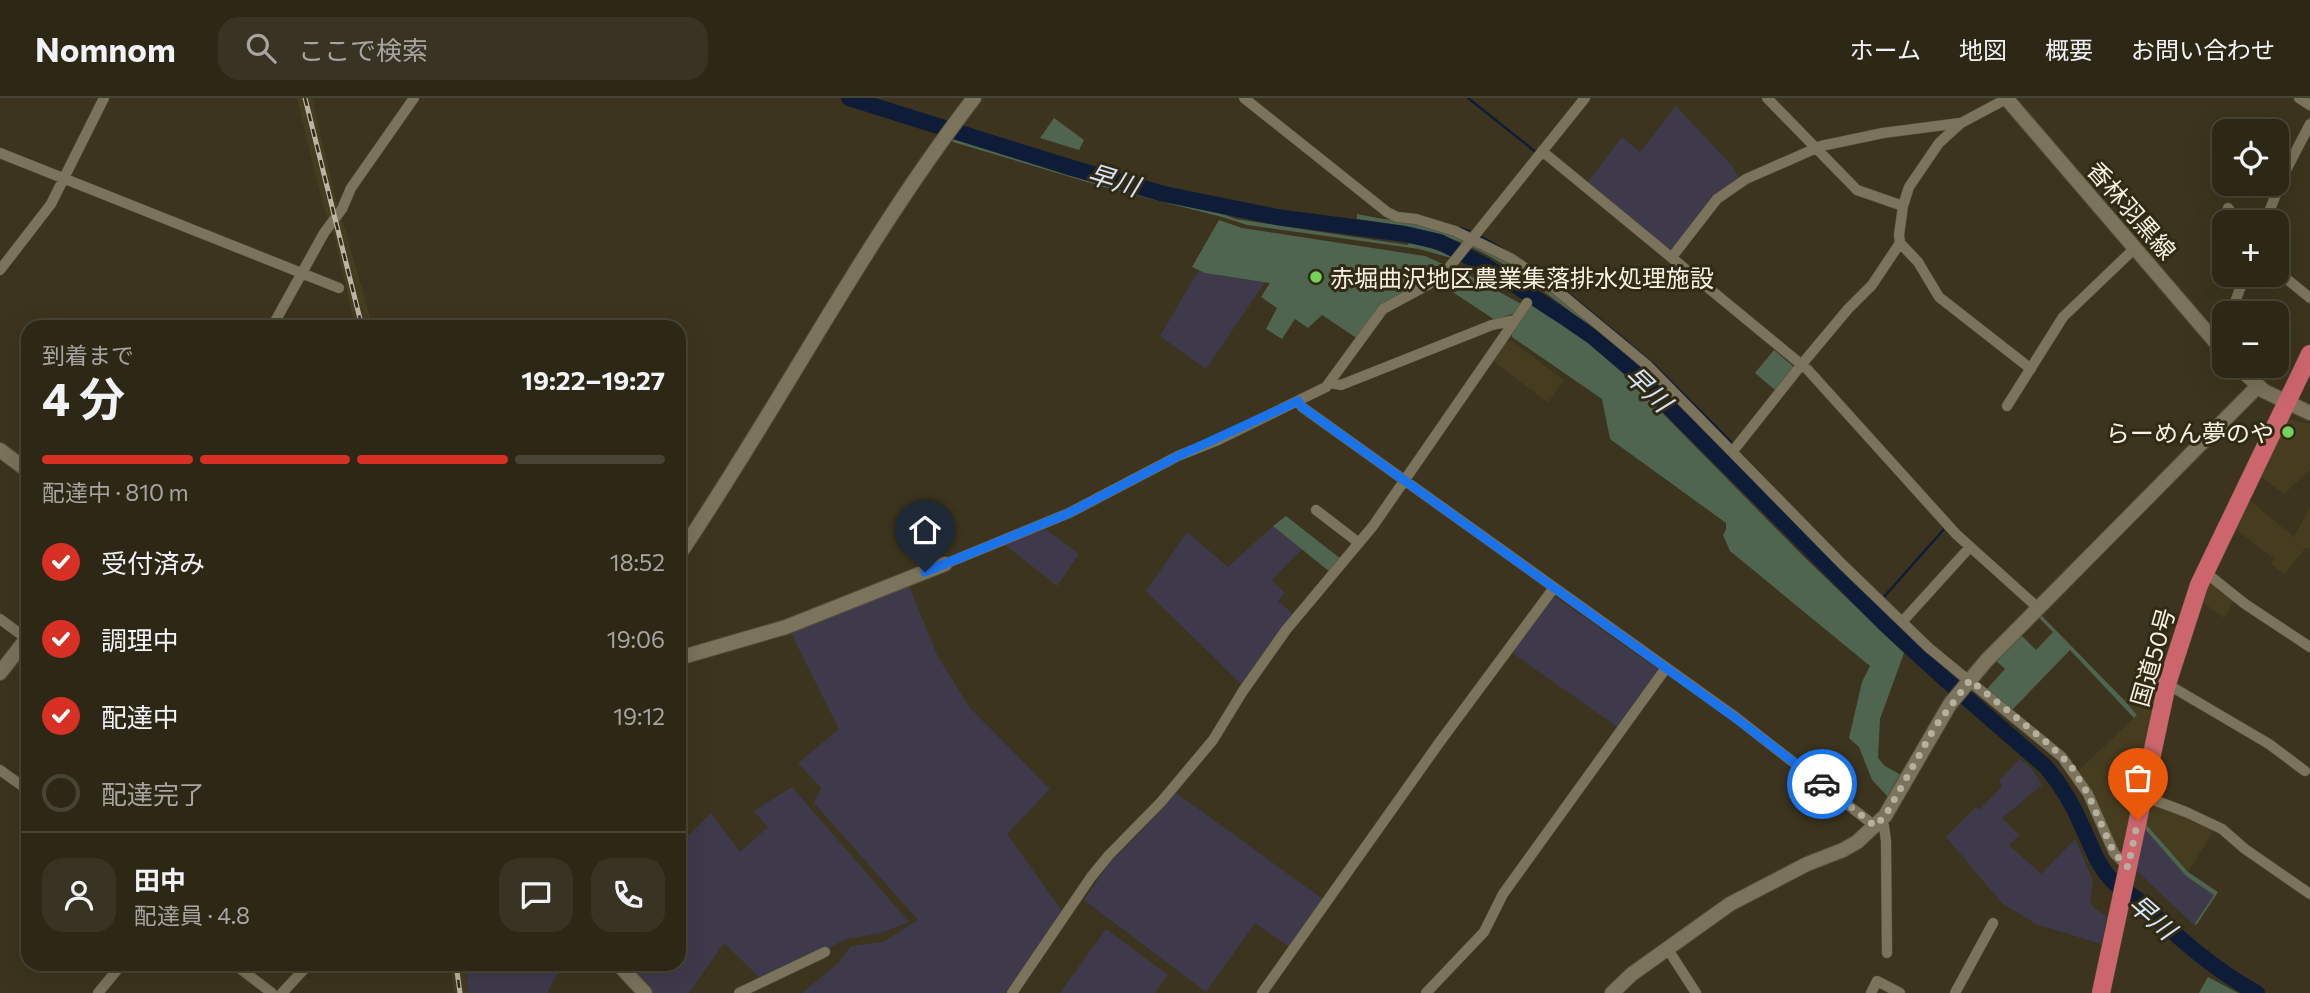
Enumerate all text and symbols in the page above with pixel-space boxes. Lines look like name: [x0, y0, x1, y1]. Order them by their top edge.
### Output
search box: [218, 17, 708, 80]
text: Nomnom: [35, 28, 176, 69]
icon: search: [242, 29, 280, 67]
text: ここで検索: [298, 34, 428, 65]
text: ホーム: [1850, 35, 1921, 64]
text: 地図: [1959, 35, 2007, 64]
text: 概要: [2045, 35, 2093, 64]
text: お問い合わせ: [2131, 35, 2275, 64]
map controls: [2212, 119, 2289, 378]
button: locate: [2212, 119, 2289, 196]
street label: 香林羽黒線: [2082, 155, 2182, 265]
water label: 早川: [1085, 157, 1146, 202]
button: +: [2212, 210, 2289, 287]
place label: 赤堀曲沢地区農業集落排水処理施設: [1330, 263, 1714, 292]
marker: 赤堀曲沢地区農業集落排水処理施設: [1308, 269, 1324, 285]
button: −: [2212, 301, 2289, 378]
text: 到着まで: [42, 341, 134, 369]
water label: 早川: [1620, 359, 1681, 419]
text: 19:22–19:27: [521, 364, 665, 395]
text: 4 分: [42, 369, 125, 425]
place label: らーめん夢のや: [2106, 418, 2274, 447]
marker: らーめん夢のや: [2280, 424, 2296, 440]
text: 配達中 · 810 m: [42, 478, 189, 506]
pin: [895, 500, 955, 572]
icon: home: [906, 511, 944, 549]
icon: check: [42, 543, 80, 581]
text: 受付済み: [101, 547, 205, 578]
text: 18:52: [610, 548, 665, 576]
street label: 国道50号: [2124, 604, 2180, 710]
icon: check: [42, 620, 80, 658]
text: 調理中: [101, 624, 179, 655]
text: 19:06: [607, 625, 665, 653]
icon: check: [42, 697, 80, 735]
text: 配達中: [101, 701, 179, 732]
text: 19:12: [613, 702, 665, 730]
pin: [2108, 748, 2168, 820]
courier: [1787, 749, 1857, 819]
icon: bag: [2119, 759, 2157, 797]
icon: car: [1803, 765, 1841, 803]
text: 配達完了: [101, 778, 205, 809]
button: person: [42, 858, 116, 932]
button: chat: [499, 858, 573, 932]
button: phone: [591, 858, 665, 932]
text: 田中: [134, 864, 186, 895]
water label: 早川: [2123, 887, 2185, 947]
text: 配達員 · 4.8: [134, 901, 250, 929]

